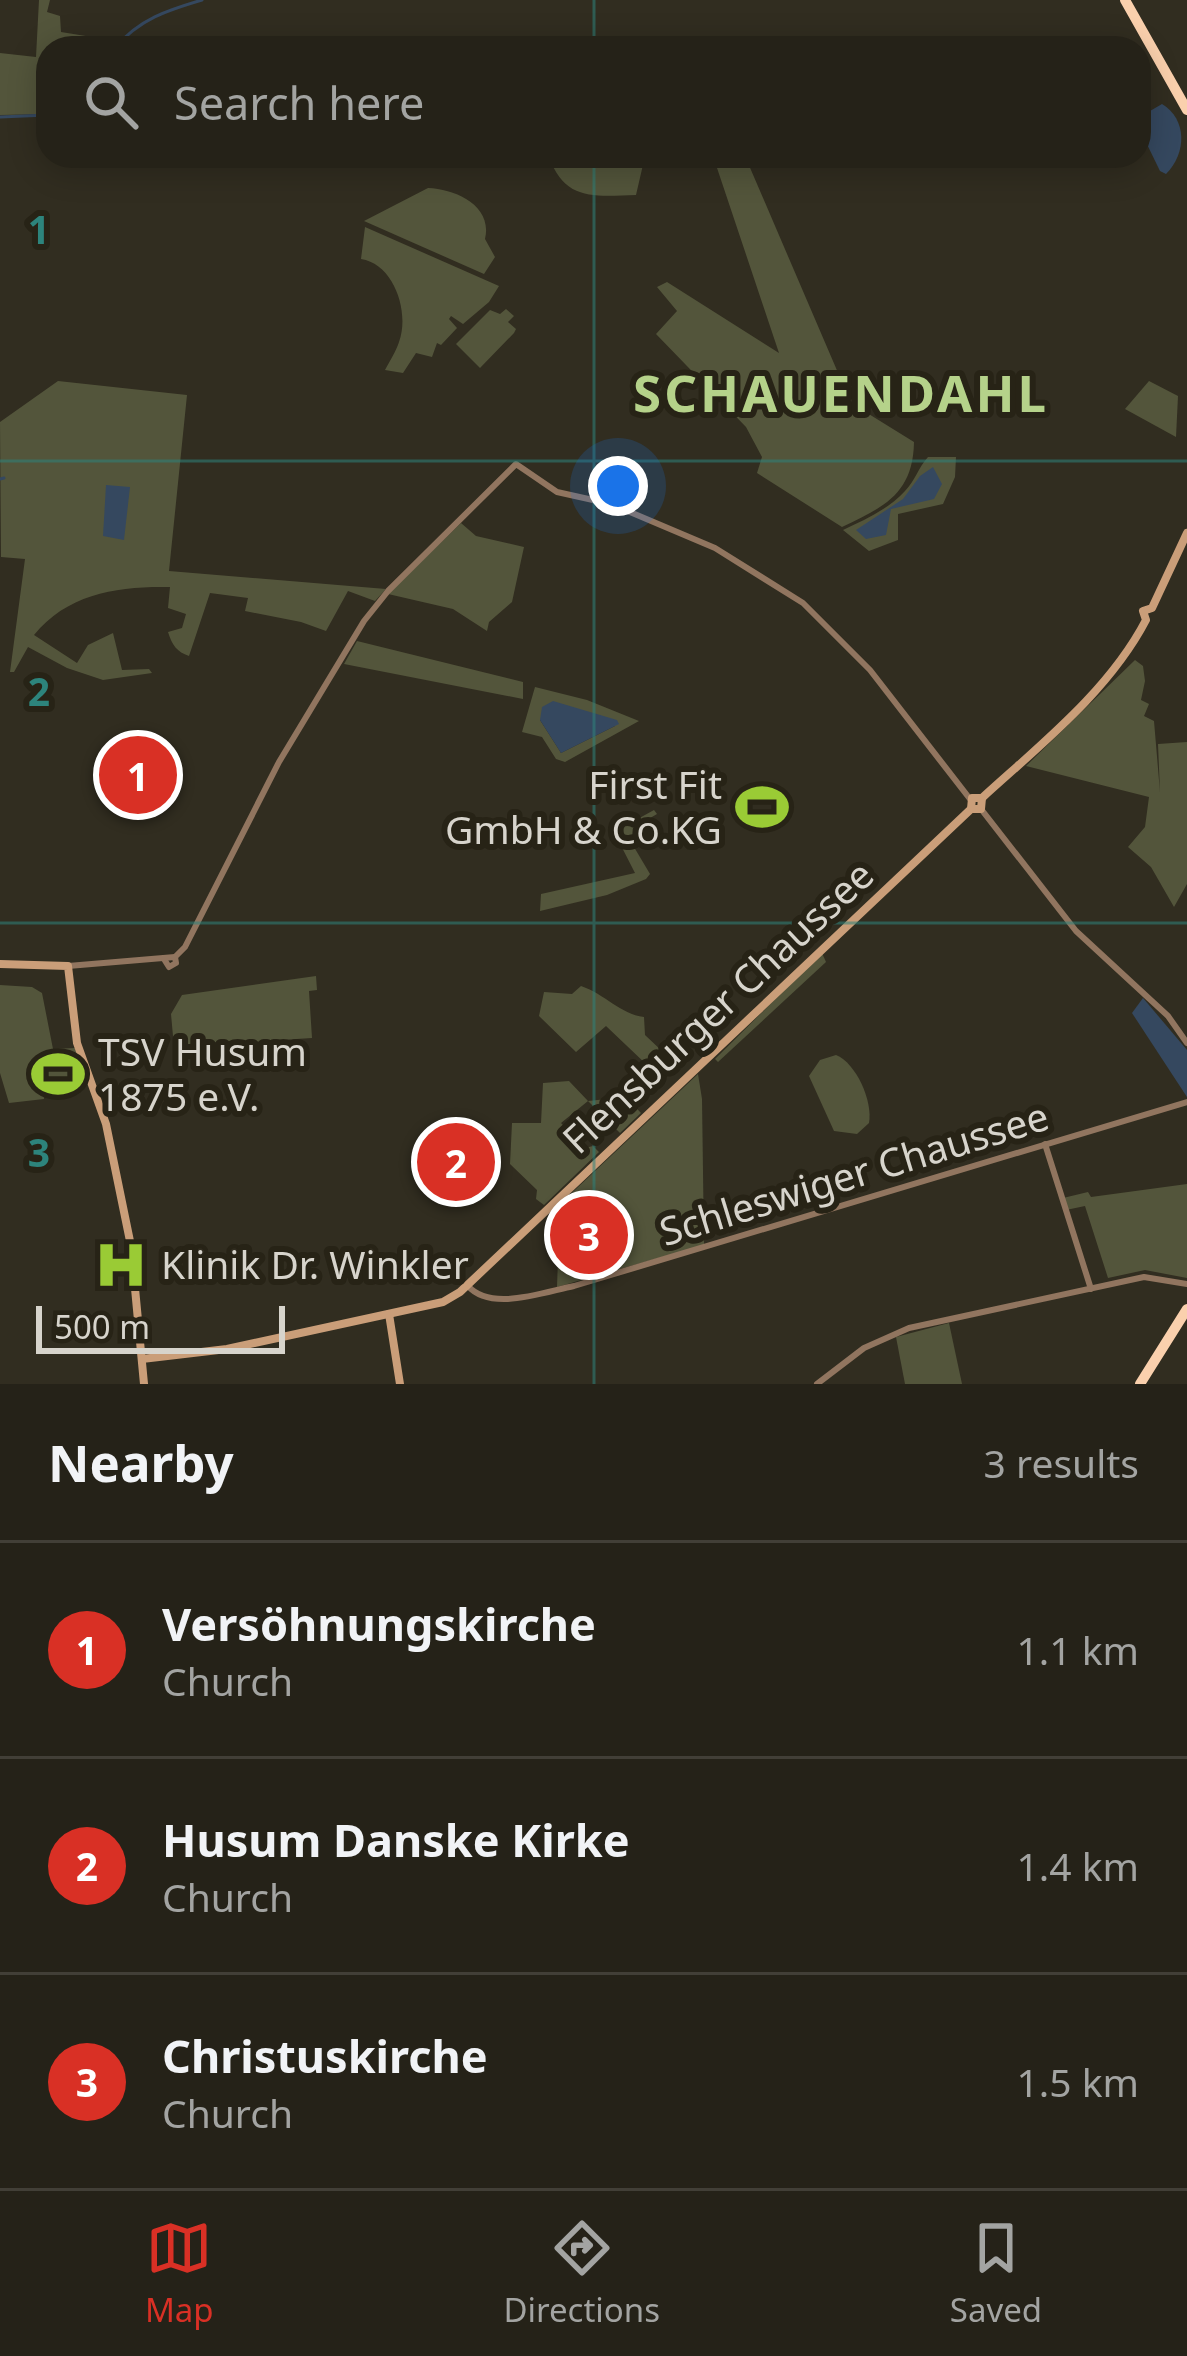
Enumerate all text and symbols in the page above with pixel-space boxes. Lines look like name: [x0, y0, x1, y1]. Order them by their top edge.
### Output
search box: [36, 36, 1151, 168]
icon: search: [78, 69, 144, 135]
text: Search here: [174, 72, 424, 133]
text: 1: [28, 202, 50, 255]
district label: SCHAUENDAHL: [633, 357, 1049, 427]
your location: [588, 456, 648, 516]
text: 2: [28, 664, 50, 717]
pin: 1: [99, 730, 177, 820]
place label: First Fit GmbH & Co.KG: [445, 757, 722, 855]
sports icon: First Fit GmbH & Co.KG: [733, 778, 791, 836]
street label: Flensburger Chaussee: [550, 848, 884, 1164]
place label: TSV Husum 1875 e.V.: [98, 1024, 307, 1122]
sports icon: TSV Husum 1875 e.V.: [29, 1045, 87, 1103]
street label: Schleswiger Chaussee: [653, 1088, 1054, 1257]
pin: 2: [417, 1117, 495, 1207]
text: 3: [28, 1125, 50, 1178]
pin: 3: [550, 1190, 628, 1280]
hospital icon: Klinik Dr. Winkler: [92, 1236, 150, 1294]
place label: Klinik Dr. Winkler: [161, 1237, 469, 1290]
scale bar: [36, 1300, 285, 1353]
text: 500 m: [54, 1304, 150, 1349]
text: Nearby: [48, 1427, 234, 1497]
text: 3 results: [984, 1436, 1139, 1489]
text: Versöhnungskirche: [162, 1593, 596, 1654]
text: 1: [76, 1623, 98, 1676]
text: 1.1 km: [1017, 1623, 1139, 1676]
text: Church: [162, 1654, 293, 1707]
text: Husum Danske Kirke: [162, 1809, 630, 1870]
text: 2: [76, 1839, 98, 1892]
text: 1.4 km: [1017, 1839, 1139, 1892]
text: Church: [162, 1870, 293, 1923]
text: Christuskirche: [162, 2025, 488, 2086]
text: 3: [76, 2055, 98, 2108]
text: 1.5 km: [1017, 2055, 1139, 2108]
text: Church: [162, 2086, 293, 2139]
tab: Map: [145, 2215, 214, 2332]
tab: Directions: [503, 2215, 660, 2332]
tab: Saved: [950, 2215, 1042, 2332]

